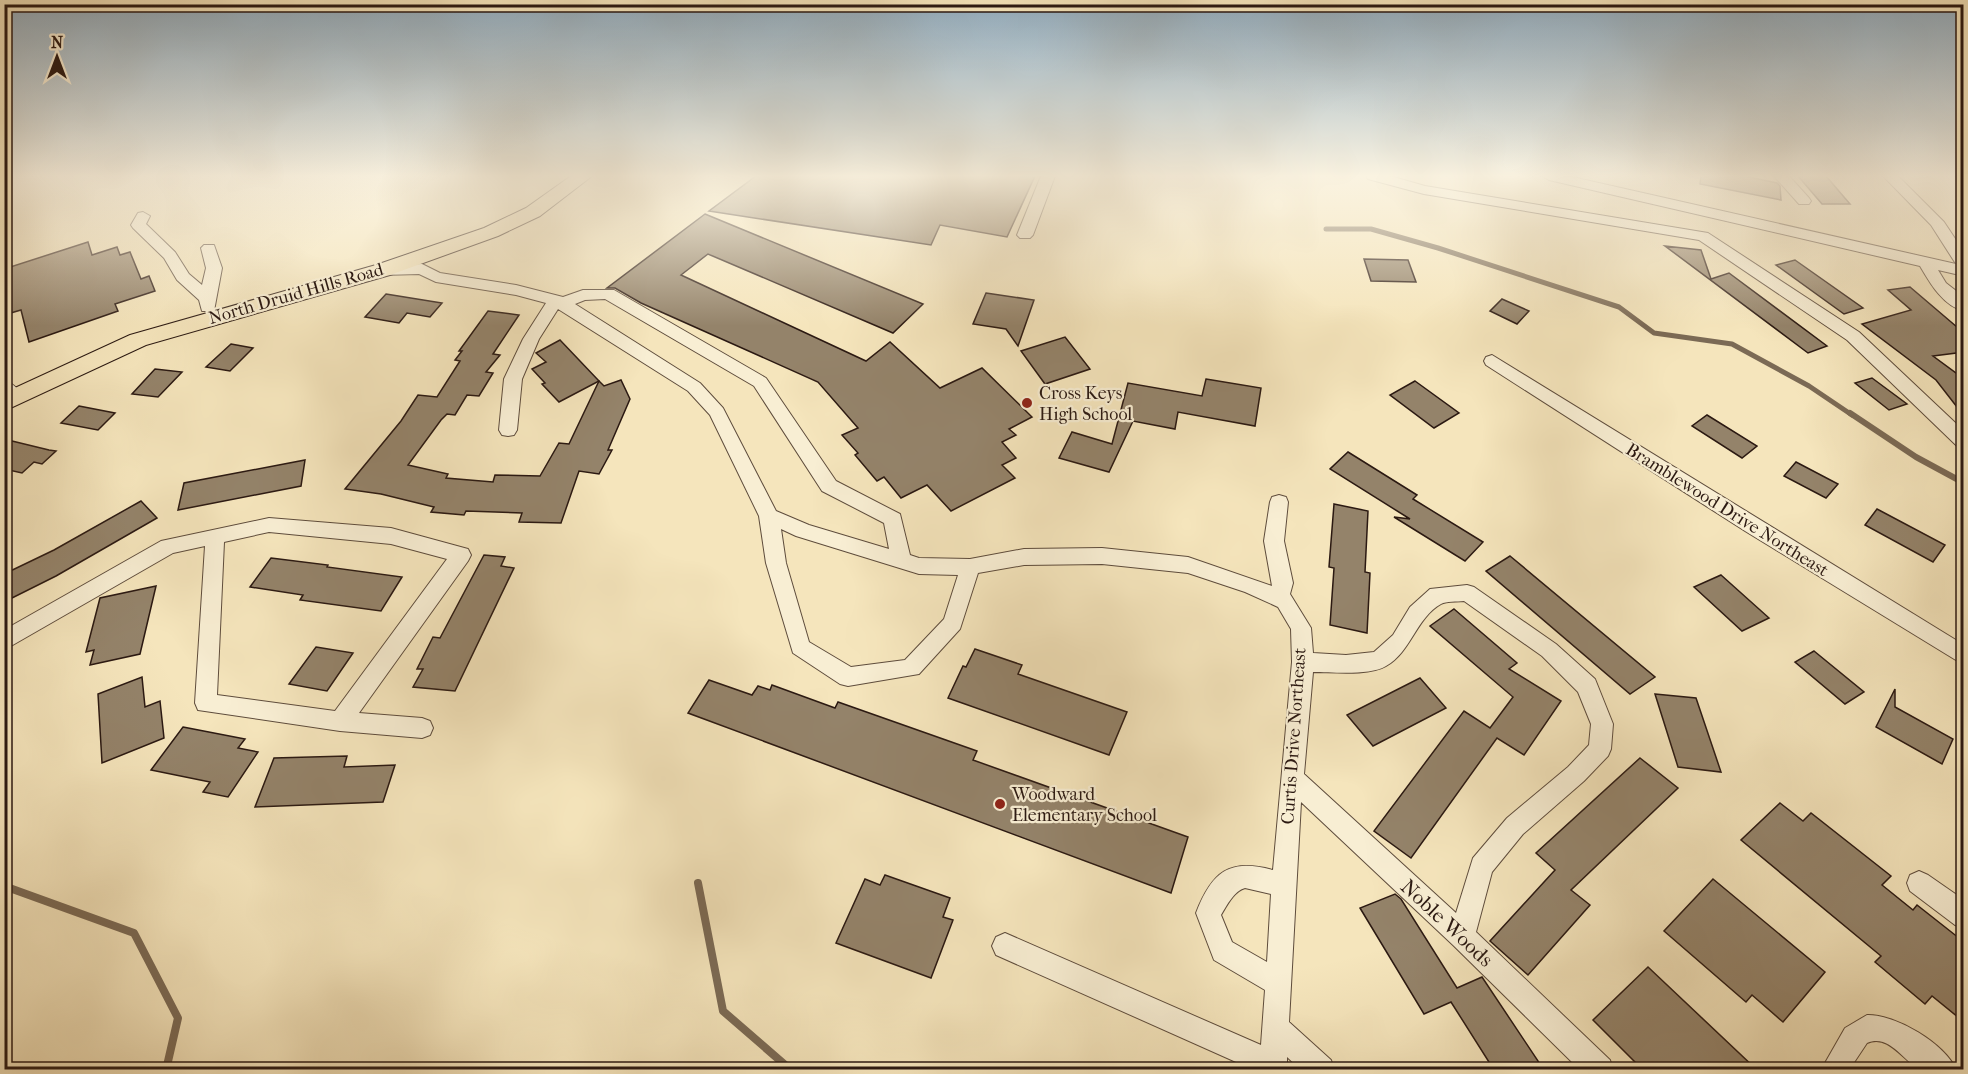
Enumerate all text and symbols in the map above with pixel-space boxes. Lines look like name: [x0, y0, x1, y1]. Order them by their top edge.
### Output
north arrow: [27, 27, 87, 87]
text: N: [51, 33, 64, 52]
street label: North Druid Hills Road: [206, 259, 386, 329]
place label: Cross Keys High School: [1039, 383, 1132, 425]
marker: Cross Keys High School: [1020, 396, 1034, 410]
street label: Bramblewood Drive Northeast: [1622, 439, 1833, 581]
street label: Curtis Drive Northeast: [1277, 646, 1311, 825]
place label: Woodward Elementary School: [1011, 784, 1157, 826]
marker: Woodward Elementary School: [993, 797, 1007, 811]
street label: Noble Woods: [1396, 874, 1498, 972]

